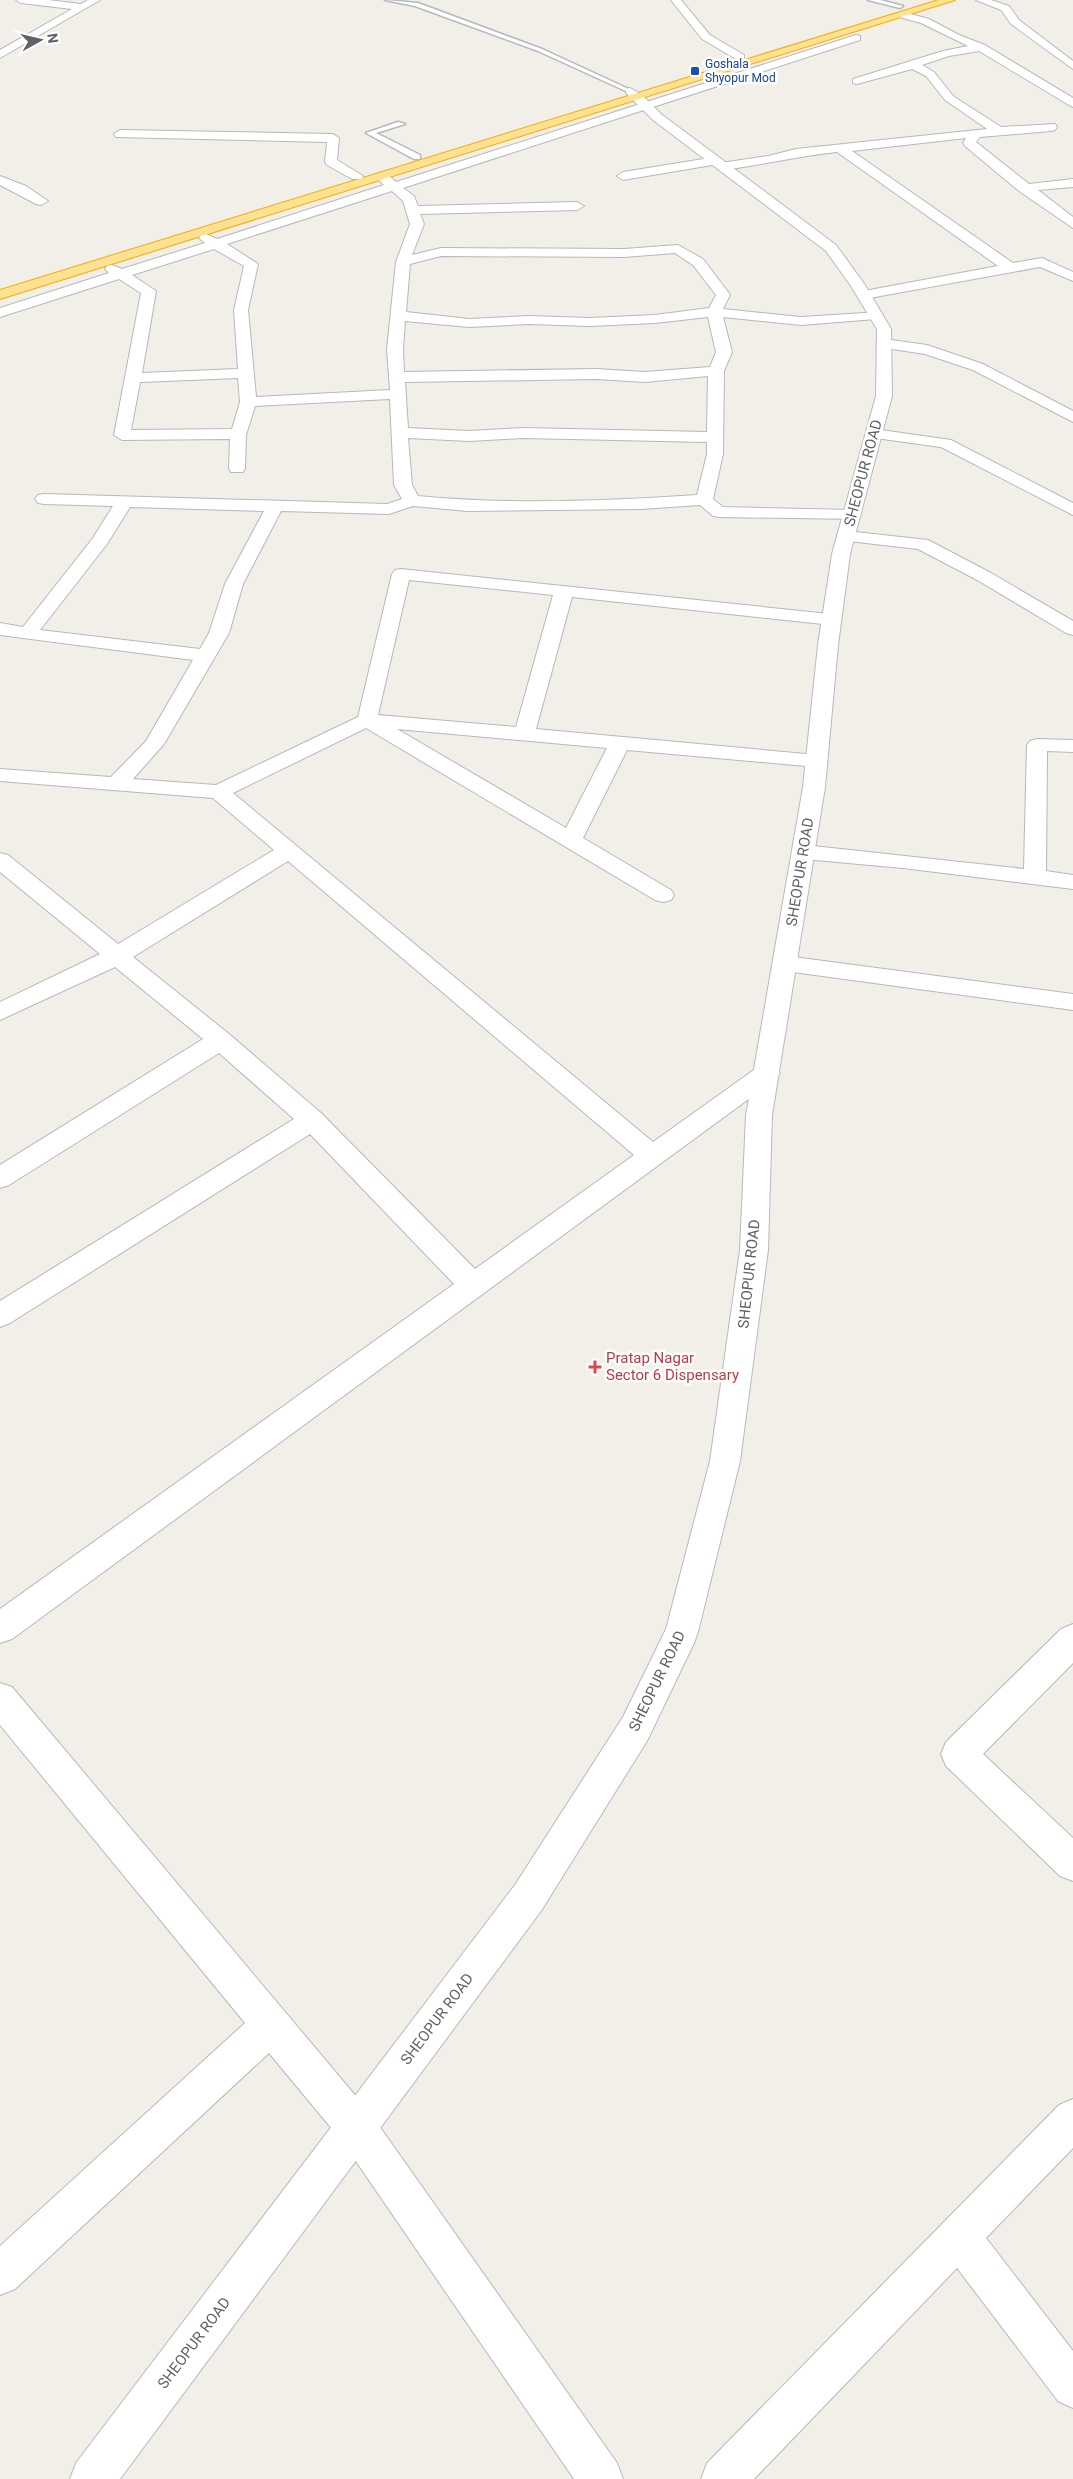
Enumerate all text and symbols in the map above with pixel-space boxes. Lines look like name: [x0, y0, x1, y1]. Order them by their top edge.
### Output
north arrow: [15, 15, 65, 65]
text: N: [44, 32, 61, 44]
place label: Goshala Shyopur Mod: [705, 57, 776, 85]
marker: Goshala Shyopur Mod: [689, 65, 701, 77]
street label: SHEOPUR ROAD: [840, 418, 886, 528]
street label: SHEOPUR ROAD: [783, 816, 817, 928]
street label: SHEOPUR ROAD: [734, 1219, 764, 1329]
place label: Pratap Nagar Sector 6 Dispensary: [606, 1349, 739, 1384]
marker: Pratap Nagar Sector 6 Dispensary: [588, 1360, 602, 1374]
street label: SHEOPUR ROAD: [625, 1628, 689, 1734]
street label: SHEOPUR ROAD: [397, 1970, 477, 2068]
street label: SHEOPUR ROAD: [154, 2294, 234, 2392]

